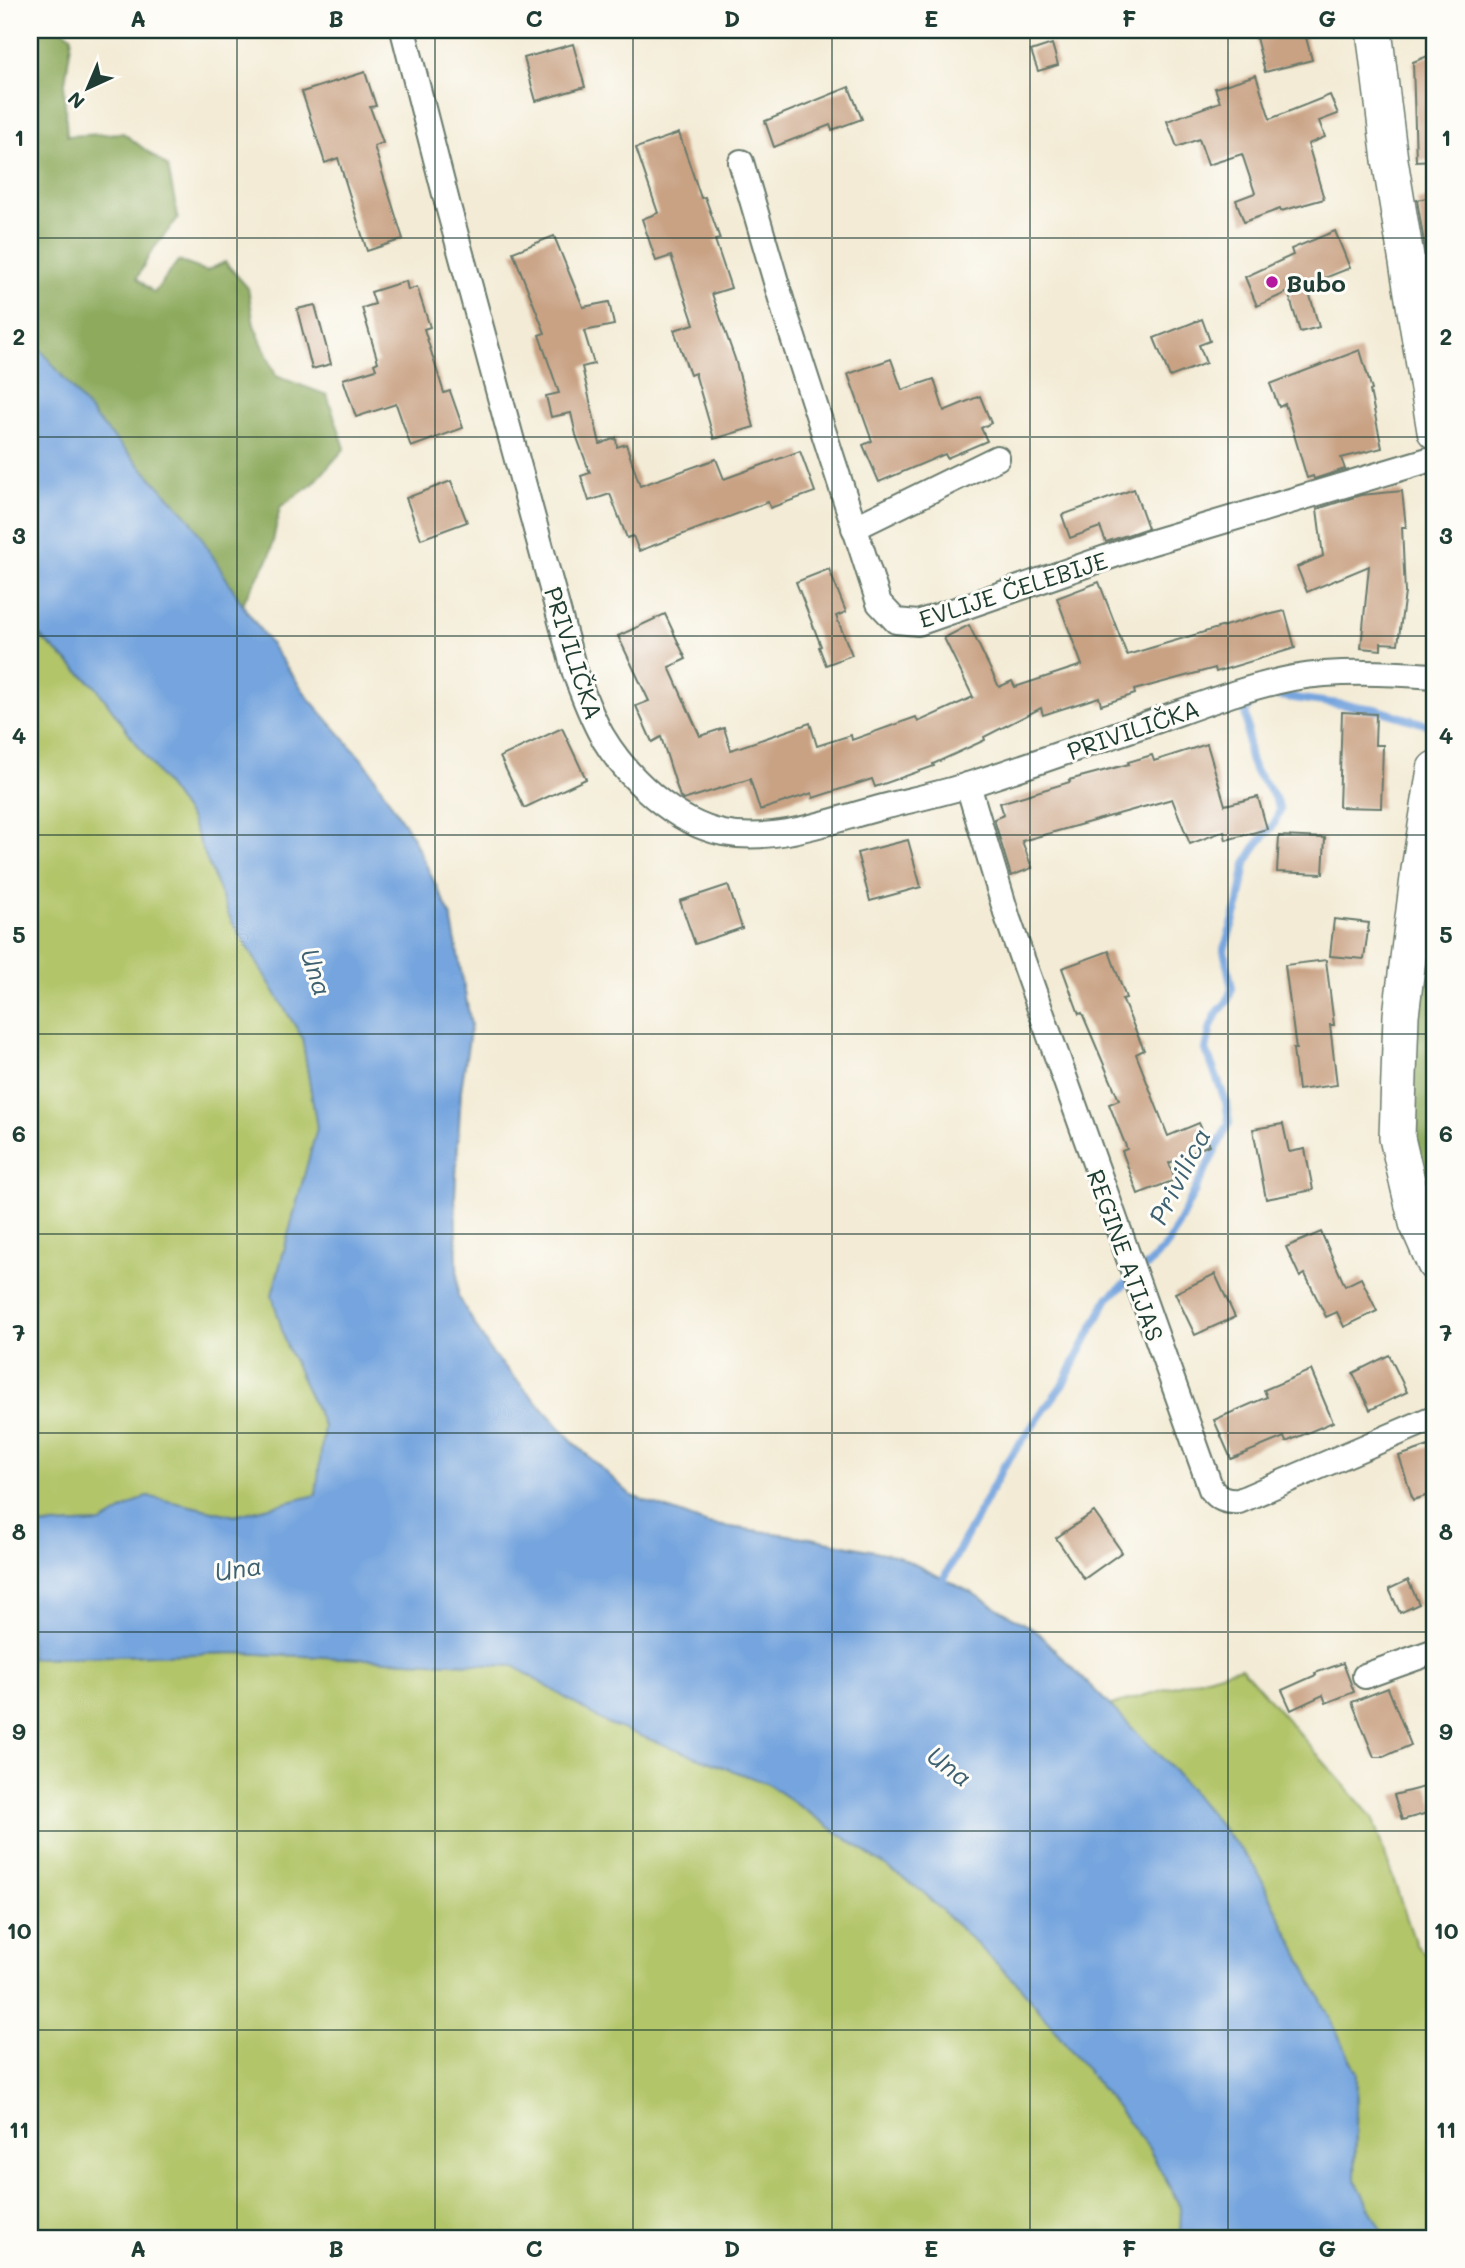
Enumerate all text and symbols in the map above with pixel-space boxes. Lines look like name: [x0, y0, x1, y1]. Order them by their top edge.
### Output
text: A: [130, 3, 146, 33]
text: B: [328, 3, 344, 33]
text: C: [525, 3, 543, 33]
text: D: [724, 3, 740, 33]
text: E: [924, 3, 938, 33]
text: F: [1122, 3, 1136, 33]
text: G: [1318, 3, 1336, 33]
north arrow: [52, 52, 122, 122]
text: N: [62, 87, 90, 115]
text: 1: [14, 122, 24, 152]
text: 1: [1441, 122, 1451, 152]
place label: Bubo: [1286, 267, 1346, 298]
marker: Bubo: [1264, 274, 1280, 290]
text: 2: [13, 321, 25, 351]
text: 2: [1440, 321, 1452, 351]
text: 3: [12, 520, 26, 550]
text: 3: [1439, 520, 1453, 550]
street label: EVLIJE ČELEBIJE: [915, 544, 1111, 634]
street label: PRIVILIČKA: [538, 583, 610, 723]
street label: PRIVILIČKA: [1063, 692, 1203, 766]
text: 4: [12, 720, 26, 750]
text: 4: [1439, 720, 1453, 750]
text: 5: [12, 919, 26, 949]
text: 5: [1439, 919, 1453, 949]
water label: Una: [293, 944, 341, 1000]
text: 6: [12, 1118, 26, 1148]
text: 6: [1439, 1118, 1453, 1148]
water label: Privilica: [1140, 1122, 1218, 1230]
street label: REGINE ATIJAS: [1081, 1165, 1171, 1345]
text: 7: [13, 1317, 26, 1347]
text: 7: [1440, 1317, 1453, 1347]
text: 8: [12, 1516, 26, 1546]
text: 8: [1439, 1516, 1453, 1546]
water label: Una: [212, 1547, 264, 1589]
text: 9: [12, 1716, 26, 1746]
text: 9: [1439, 1716, 1453, 1746]
water label: Una: [921, 1738, 979, 1794]
text: 10: [7, 1915, 32, 1945]
text: 10: [1434, 1915, 1459, 1945]
text: 11: [9, 2114, 29, 2144]
text: 11: [1436, 2114, 1456, 2144]
text: A: [130, 2233, 146, 2263]
text: B: [328, 2233, 344, 2263]
text: C: [525, 2233, 543, 2263]
text: D: [724, 2233, 740, 2263]
text: E: [924, 2233, 938, 2263]
text: F: [1122, 2233, 1136, 2263]
text: G: [1318, 2233, 1336, 2263]

